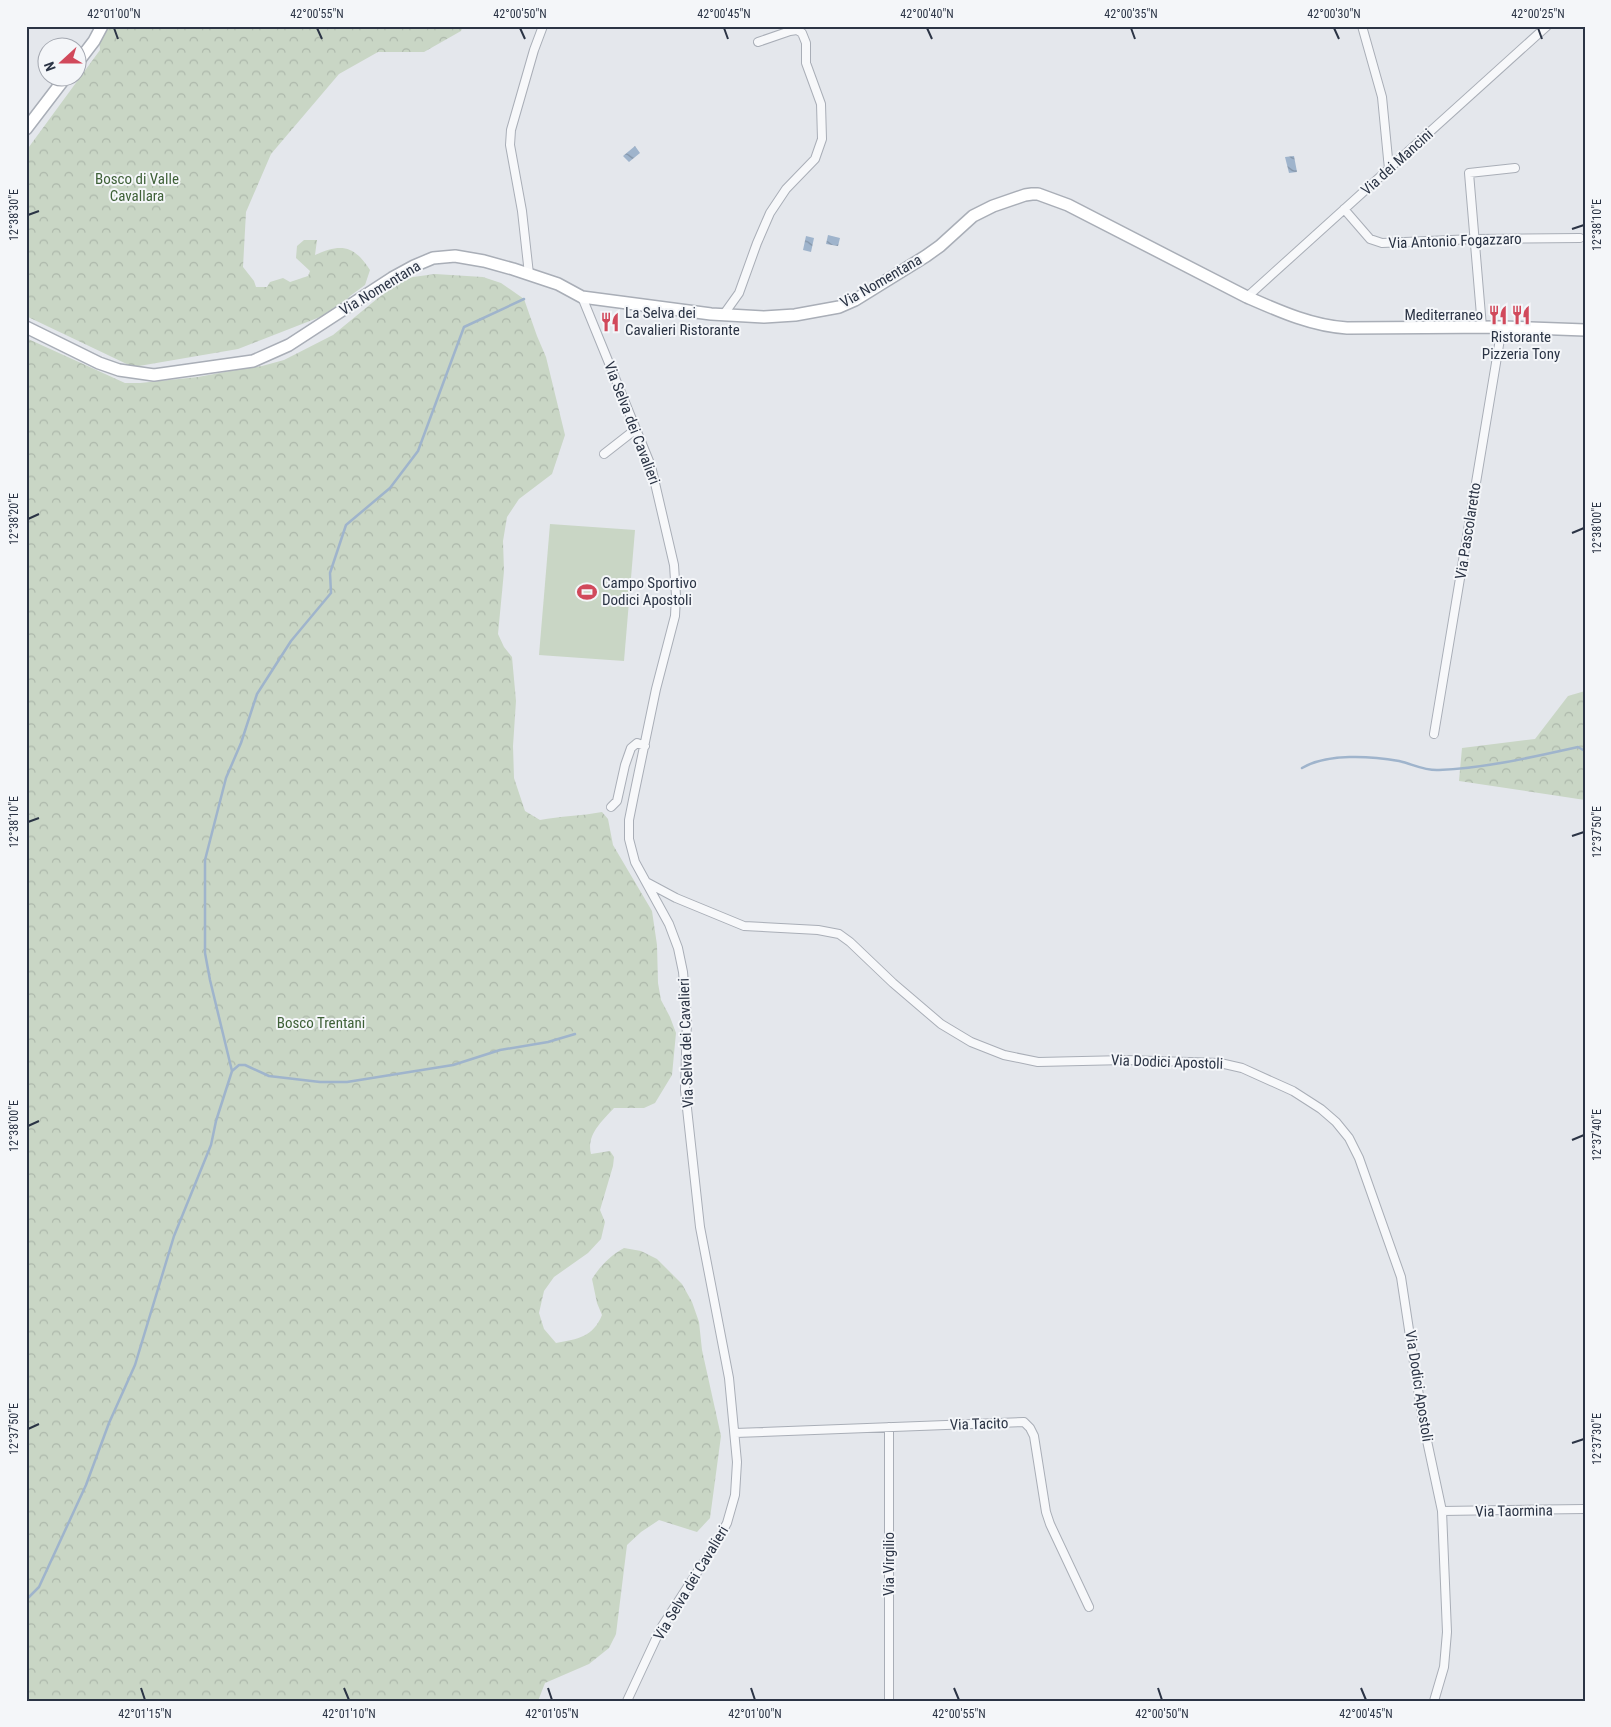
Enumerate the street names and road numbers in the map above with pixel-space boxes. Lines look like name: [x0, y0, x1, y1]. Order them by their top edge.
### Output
street label: Via dei Mancini: [1357, 125, 1437, 199]
street label: Via Antonio Fogazzaro: [1388, 230, 1522, 252]
street label: Via Nomentana: [837, 250, 925, 312]
street label: Via Nomentana: [336, 257, 424, 319]
street label: Via Selva dei Cavalieri: [600, 359, 664, 487]
street label: Via Pascolaretto: [1451, 481, 1485, 581]
street label: Via Selva dei Cavalieri: [675, 978, 697, 1108]
street label: Via Dodici Apostoli: [1111, 1051, 1223, 1073]
street label: Via Dodici Apostoli: [1401, 1329, 1437, 1443]
street label: Via Tacito: [949, 1414, 1009, 1434]
street label: Via Taormina: [1475, 1501, 1553, 1521]
street label: Via Selva dei Cavalieri: [650, 1523, 732, 1643]
street label: Via Virgilio: [880, 1532, 898, 1596]

